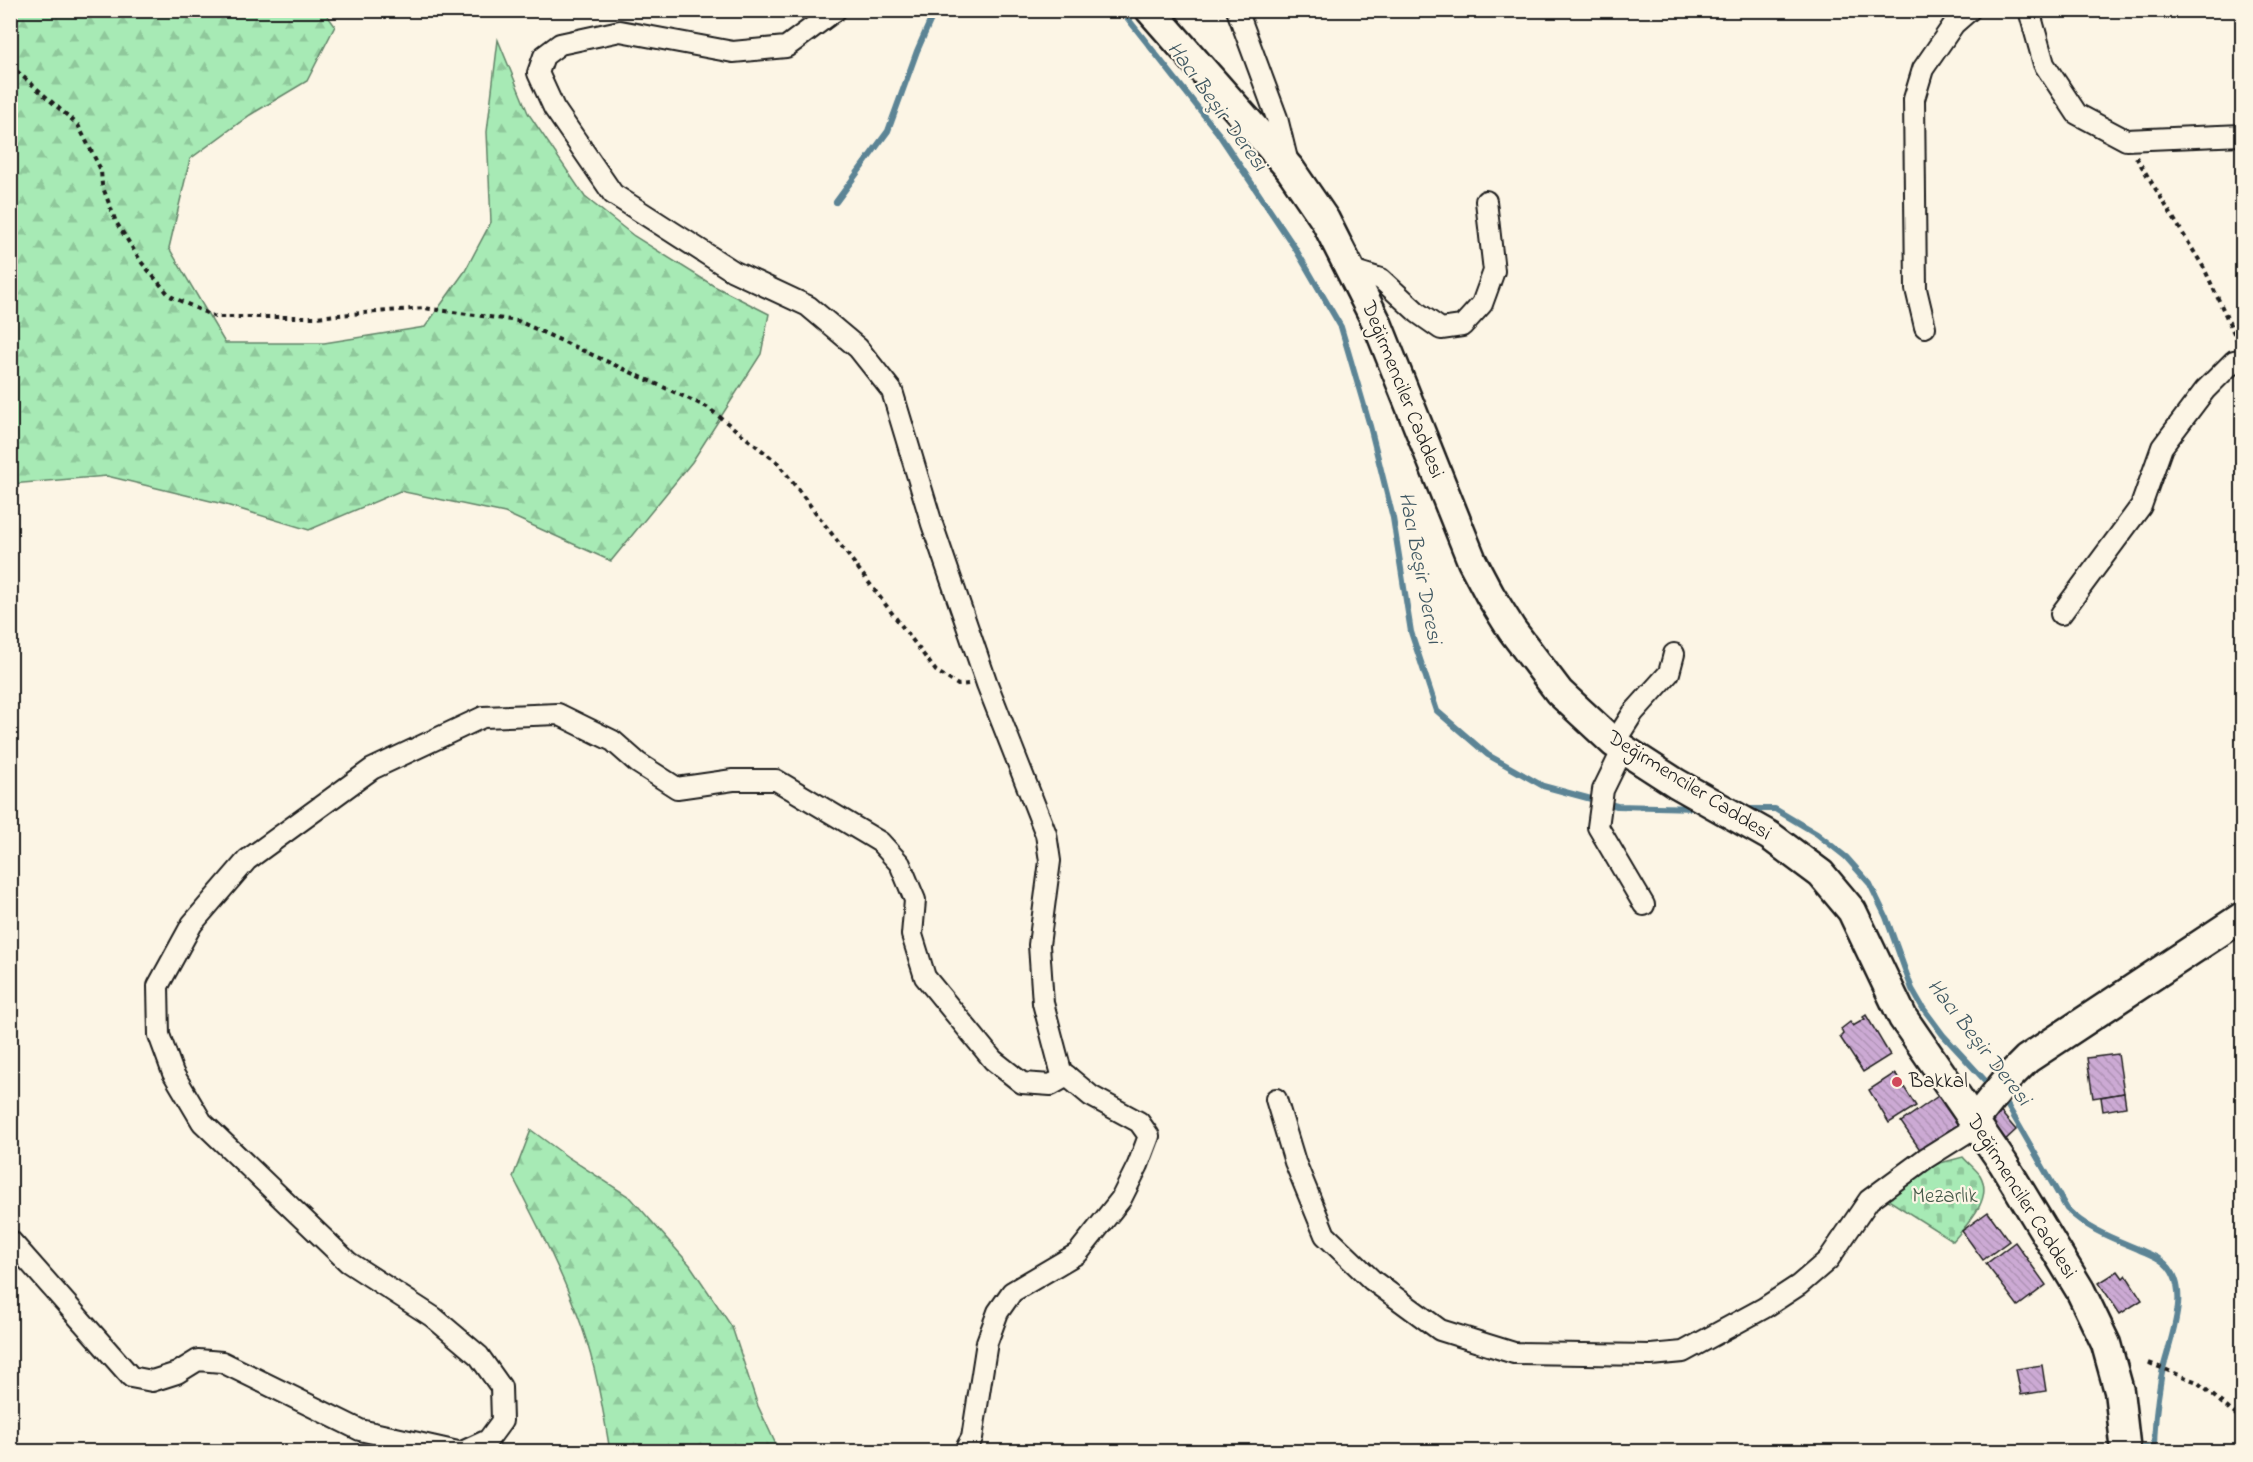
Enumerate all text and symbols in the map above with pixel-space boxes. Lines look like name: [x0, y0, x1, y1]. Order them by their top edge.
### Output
water label: Hacı Beşir Deresi: [1158, 35, 1275, 180]
street label: Değirmenciler Caddesi: [1351, 296, 1451, 484]
water label: Hacı Beşir Deresi: [1389, 489, 1450, 649]
street label: Değirmenciler Caddesi: [1599, 723, 1777, 850]
water label: Hacı Beşir Deresi: [1918, 973, 2039, 1115]
place label: Bakkal: [1908, 1067, 1968, 1097]
marker: Bakkal: [1890, 1075, 1904, 1089]
street label: Değirmenciler Caddesi: [1956, 1108, 2084, 1286]
park label: Mezarlık: [1912, 1182, 1978, 1212]

